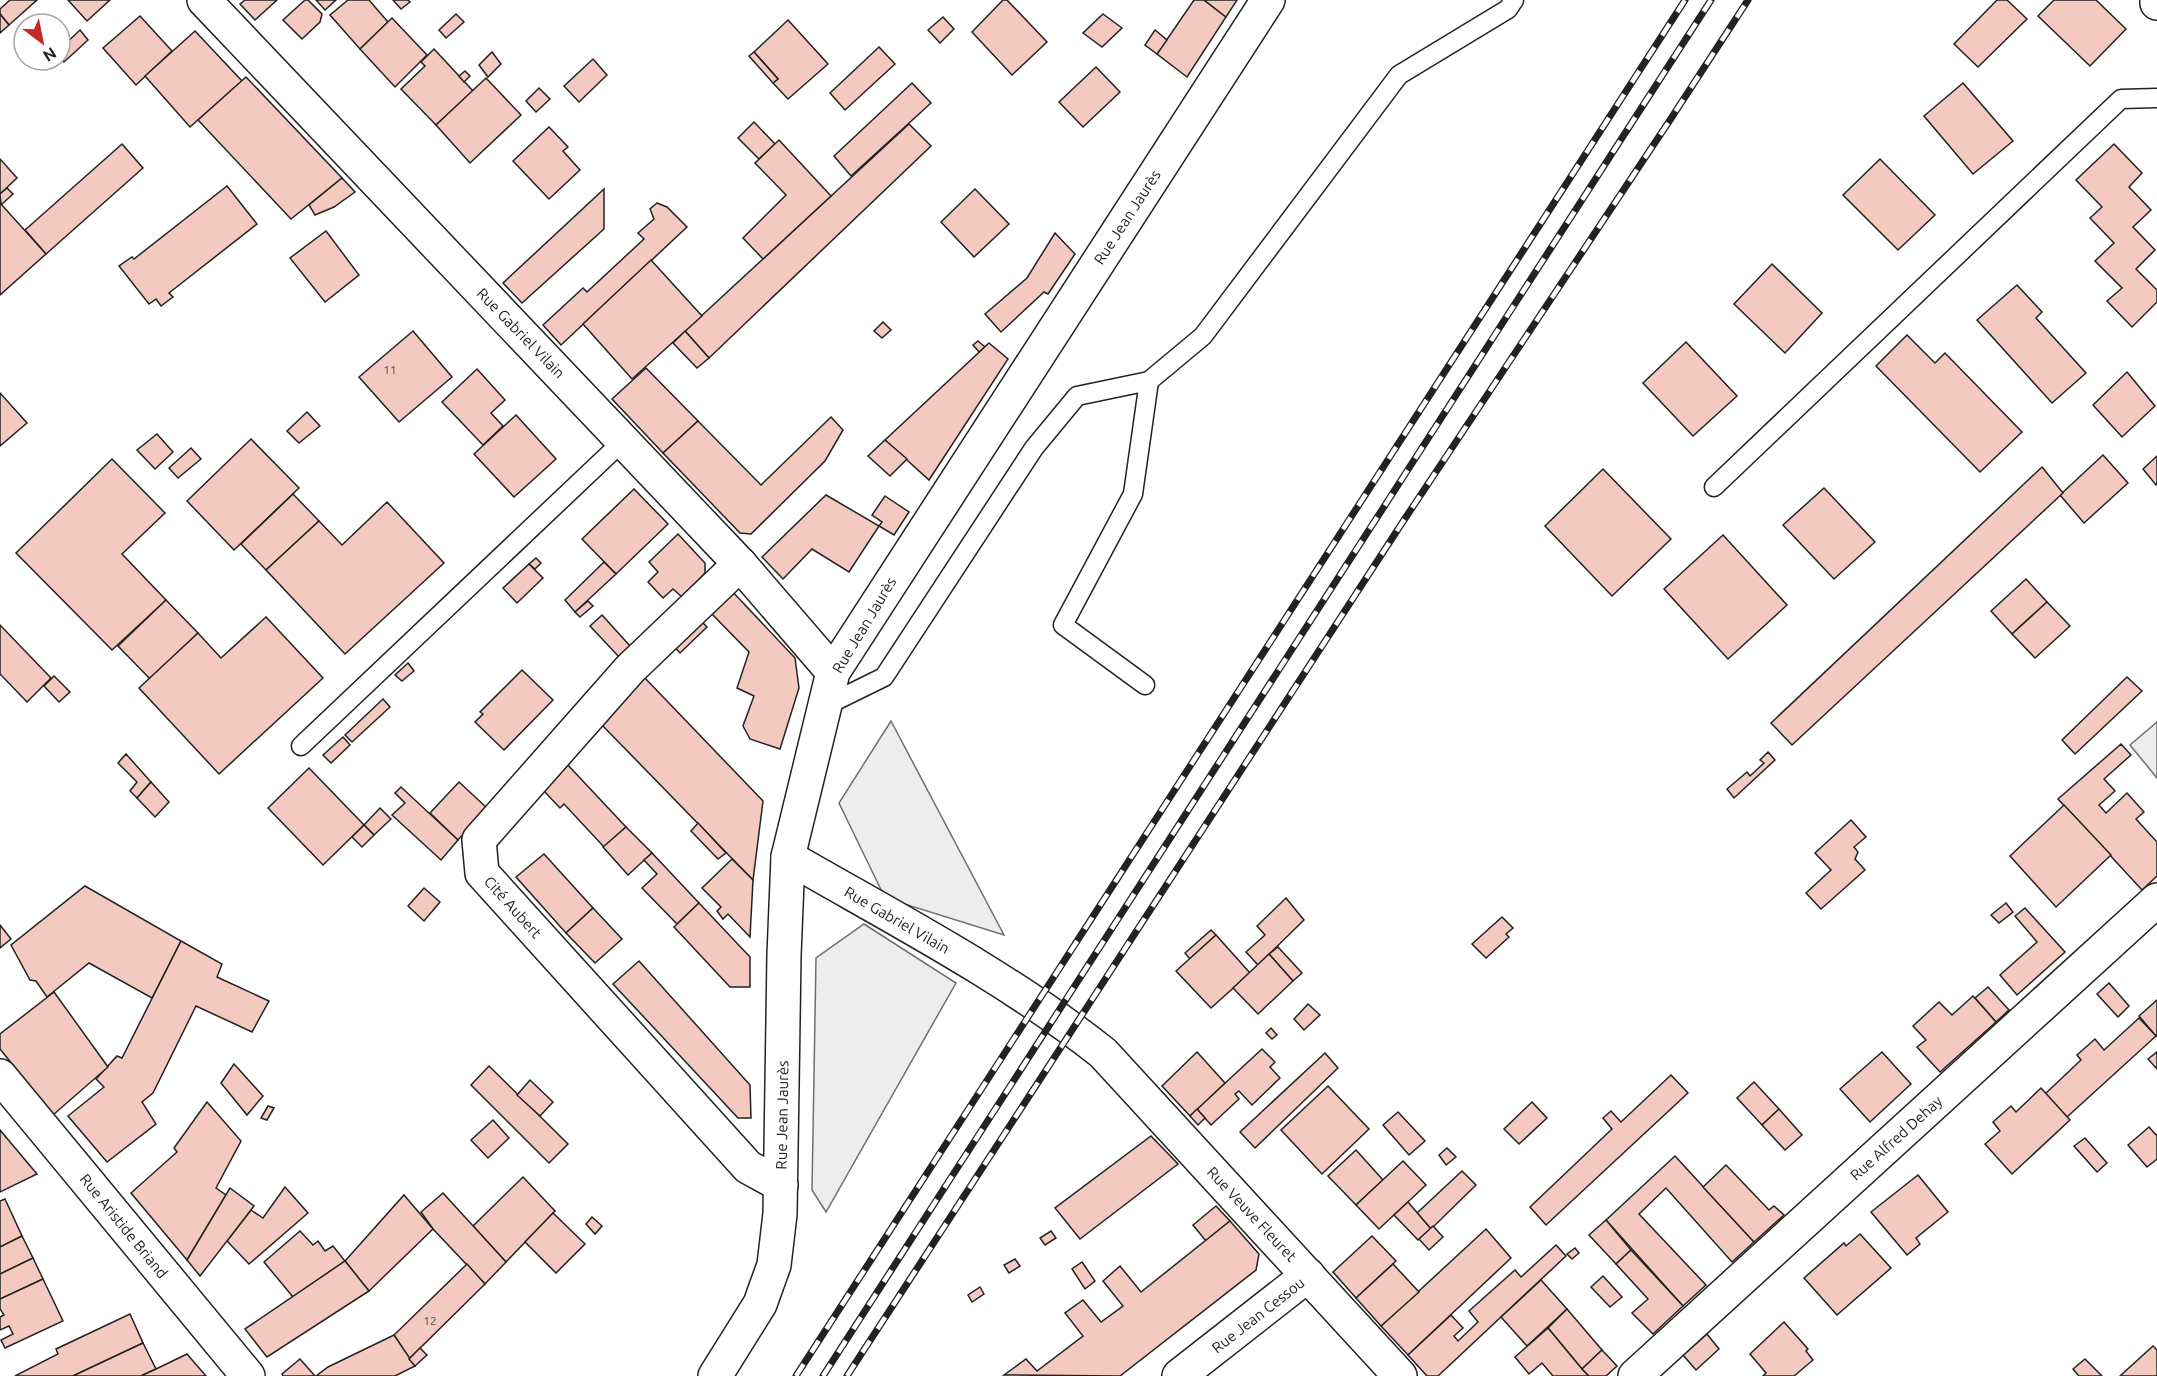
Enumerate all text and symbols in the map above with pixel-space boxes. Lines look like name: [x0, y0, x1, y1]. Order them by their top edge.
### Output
north arrow: [12, 12, 72, 72]
text: N: [40, 44, 60, 66]
street label: Rue Jean Jaurès: [1090, 167, 1164, 267]
street label: Rue Gabriel Vilain: [474, 284, 568, 382]
house number: 11: [383, 363, 397, 376]
street label: Rue Jean Jaurès: [829, 574, 899, 676]
street label: Cité Aubert: [481, 873, 545, 942]
street label: Rue Gabriel Vilain: [841, 883, 953, 957]
street label: Rue Jean Jaurès: [773, 1060, 791, 1170]
street label: Rue Alfred Dehay: [1847, 1092, 1945, 1184]
street label: Rue Veuve Fleuret: [1204, 1163, 1300, 1265]
street label: Rue Aristide Briand: [77, 1170, 171, 1282]
street label: Rue Jean Cessou: [1208, 1274, 1308, 1356]
house number: 12: [423, 1314, 437, 1327]

